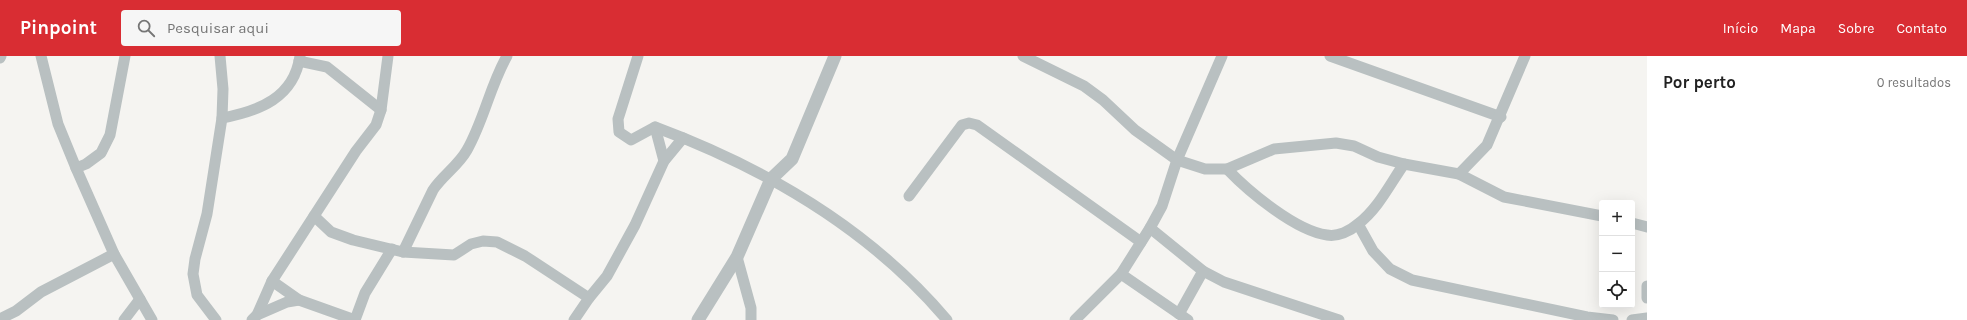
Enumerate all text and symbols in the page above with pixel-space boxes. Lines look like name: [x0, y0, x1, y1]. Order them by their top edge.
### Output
search box: [121, 10, 401, 46]
text: Pinpoint: [20, 17, 97, 39]
icon: search: [135, 17, 157, 39]
text: Pesquisar aqui: [167, 19, 269, 37]
text: Início: [1723, 20, 1758, 37]
text: Mapa: [1780, 20, 1816, 37]
text: Sobre: [1838, 20, 1874, 37]
text: Contato: [1896, 20, 1947, 37]
text: Por perto: [1663, 72, 1736, 92]
text: 0 resultados: [1877, 75, 1951, 90]
map controls: [1599, 200, 1635, 308]
button: +: [1599, 200, 1635, 236]
button: −: [1599, 236, 1635, 272]
button: locate: [1599, 272, 1635, 308]

